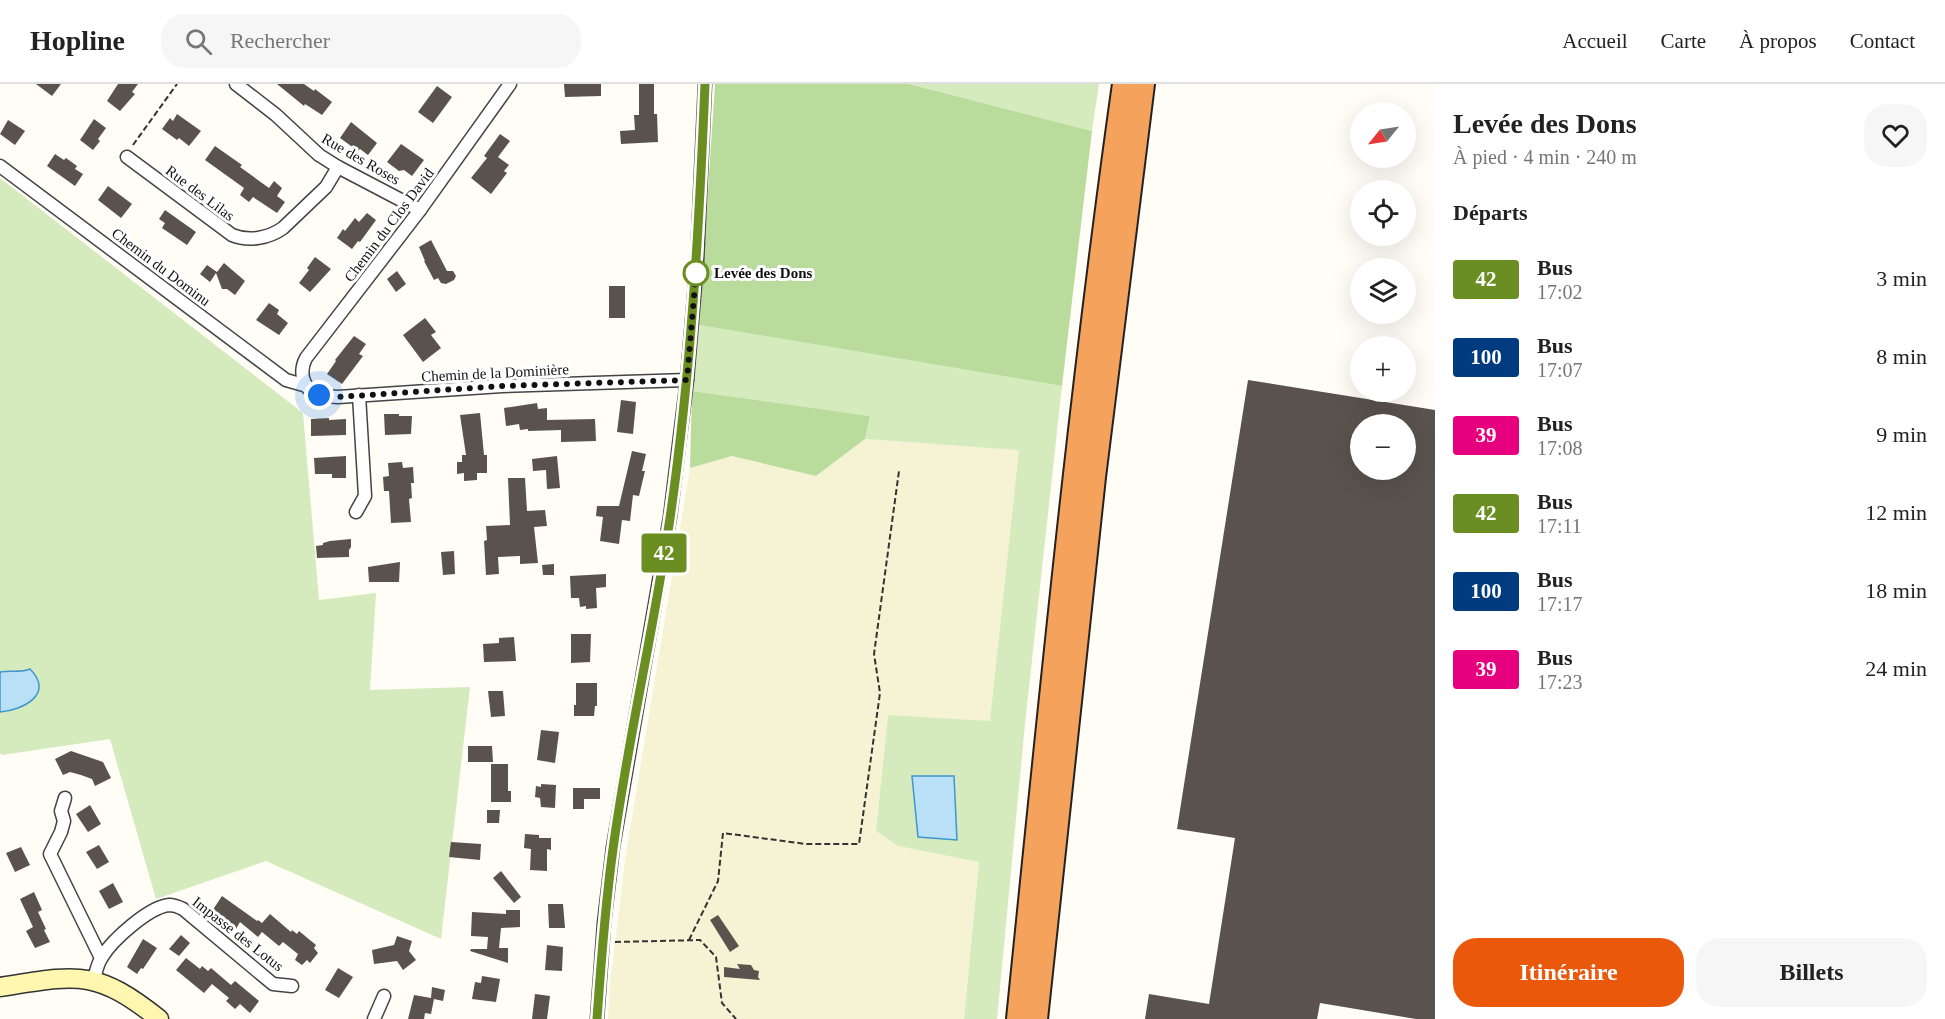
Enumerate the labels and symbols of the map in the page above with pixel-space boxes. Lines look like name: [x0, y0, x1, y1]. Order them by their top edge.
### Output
north arrow: [1350, 102, 1416, 168]
street label: Rue des Roses: [319, 130, 403, 188]
street label: Rue des Lilas: [163, 162, 238, 224]
street label: Chemin du Clos David: [341, 165, 437, 285]
street label: Chemin du Dominu: [109, 225, 214, 310]
marker: Levée des Dons: [683, 260, 709, 286]
place label: Levée des Dons: [714, 265, 812, 281]
street label: Chemin de la Dominière: [421, 361, 570, 385]
your location: [304, 380, 334, 410]
line badge: 42: [637, 534, 691, 572]
street label: Impasse des Lotus: [189, 894, 287, 975]

